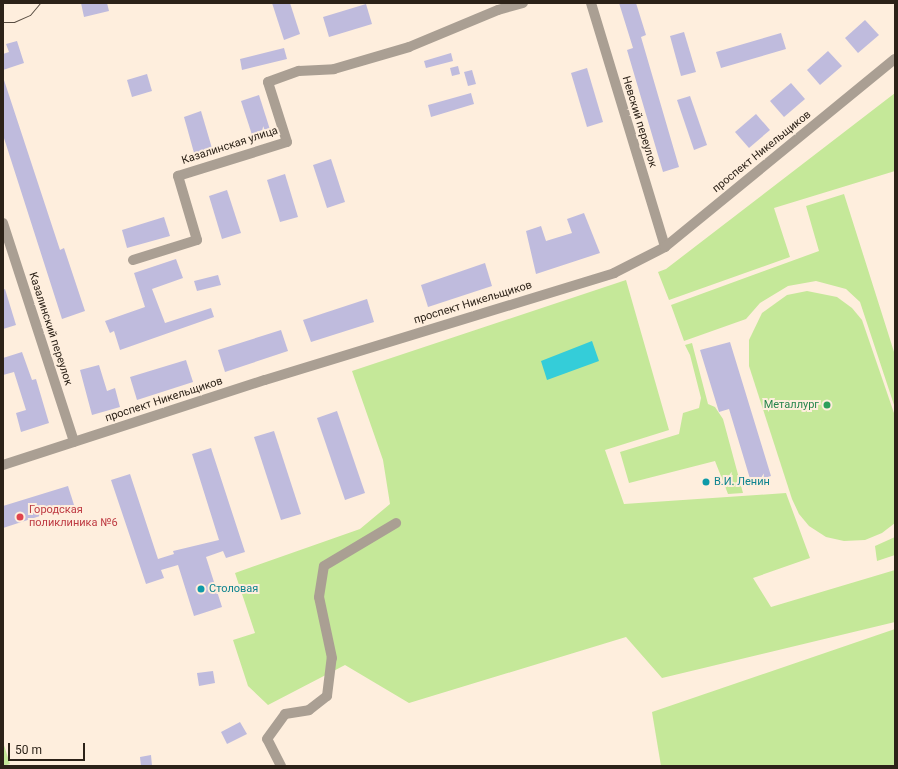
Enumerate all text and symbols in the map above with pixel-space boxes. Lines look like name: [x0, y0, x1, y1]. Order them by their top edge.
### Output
street label: Невский переулок: [619, 75, 659, 169]
street label: проспект Никельщиков: [710, 108, 814, 196]
street label: Казалинская улица: [180, 124, 280, 168]
street label: Казалинский переулок: [25, 271, 75, 387]
street label: проспект Никельщиков: [412, 279, 534, 327]
street label: проспект Никельщиков: [104, 375, 224, 425]
place label: Металлург: [764, 398, 819, 412]
marker: Металлург: [822, 400, 832, 410]
place label: В.И. Ленин: [714, 475, 770, 489]
marker: В.И. Ленин: [701, 477, 711, 487]
place label: Городская поликлиника №6: [29, 504, 118, 530]
marker: Городская поликлиника №6: [14, 511, 26, 523]
place label: Столовая: [209, 582, 258, 596]
marker: Столовая: [196, 584, 206, 594]
scale bar: [10, 735, 87, 761]
text: 50 m: [15, 743, 42, 757]

